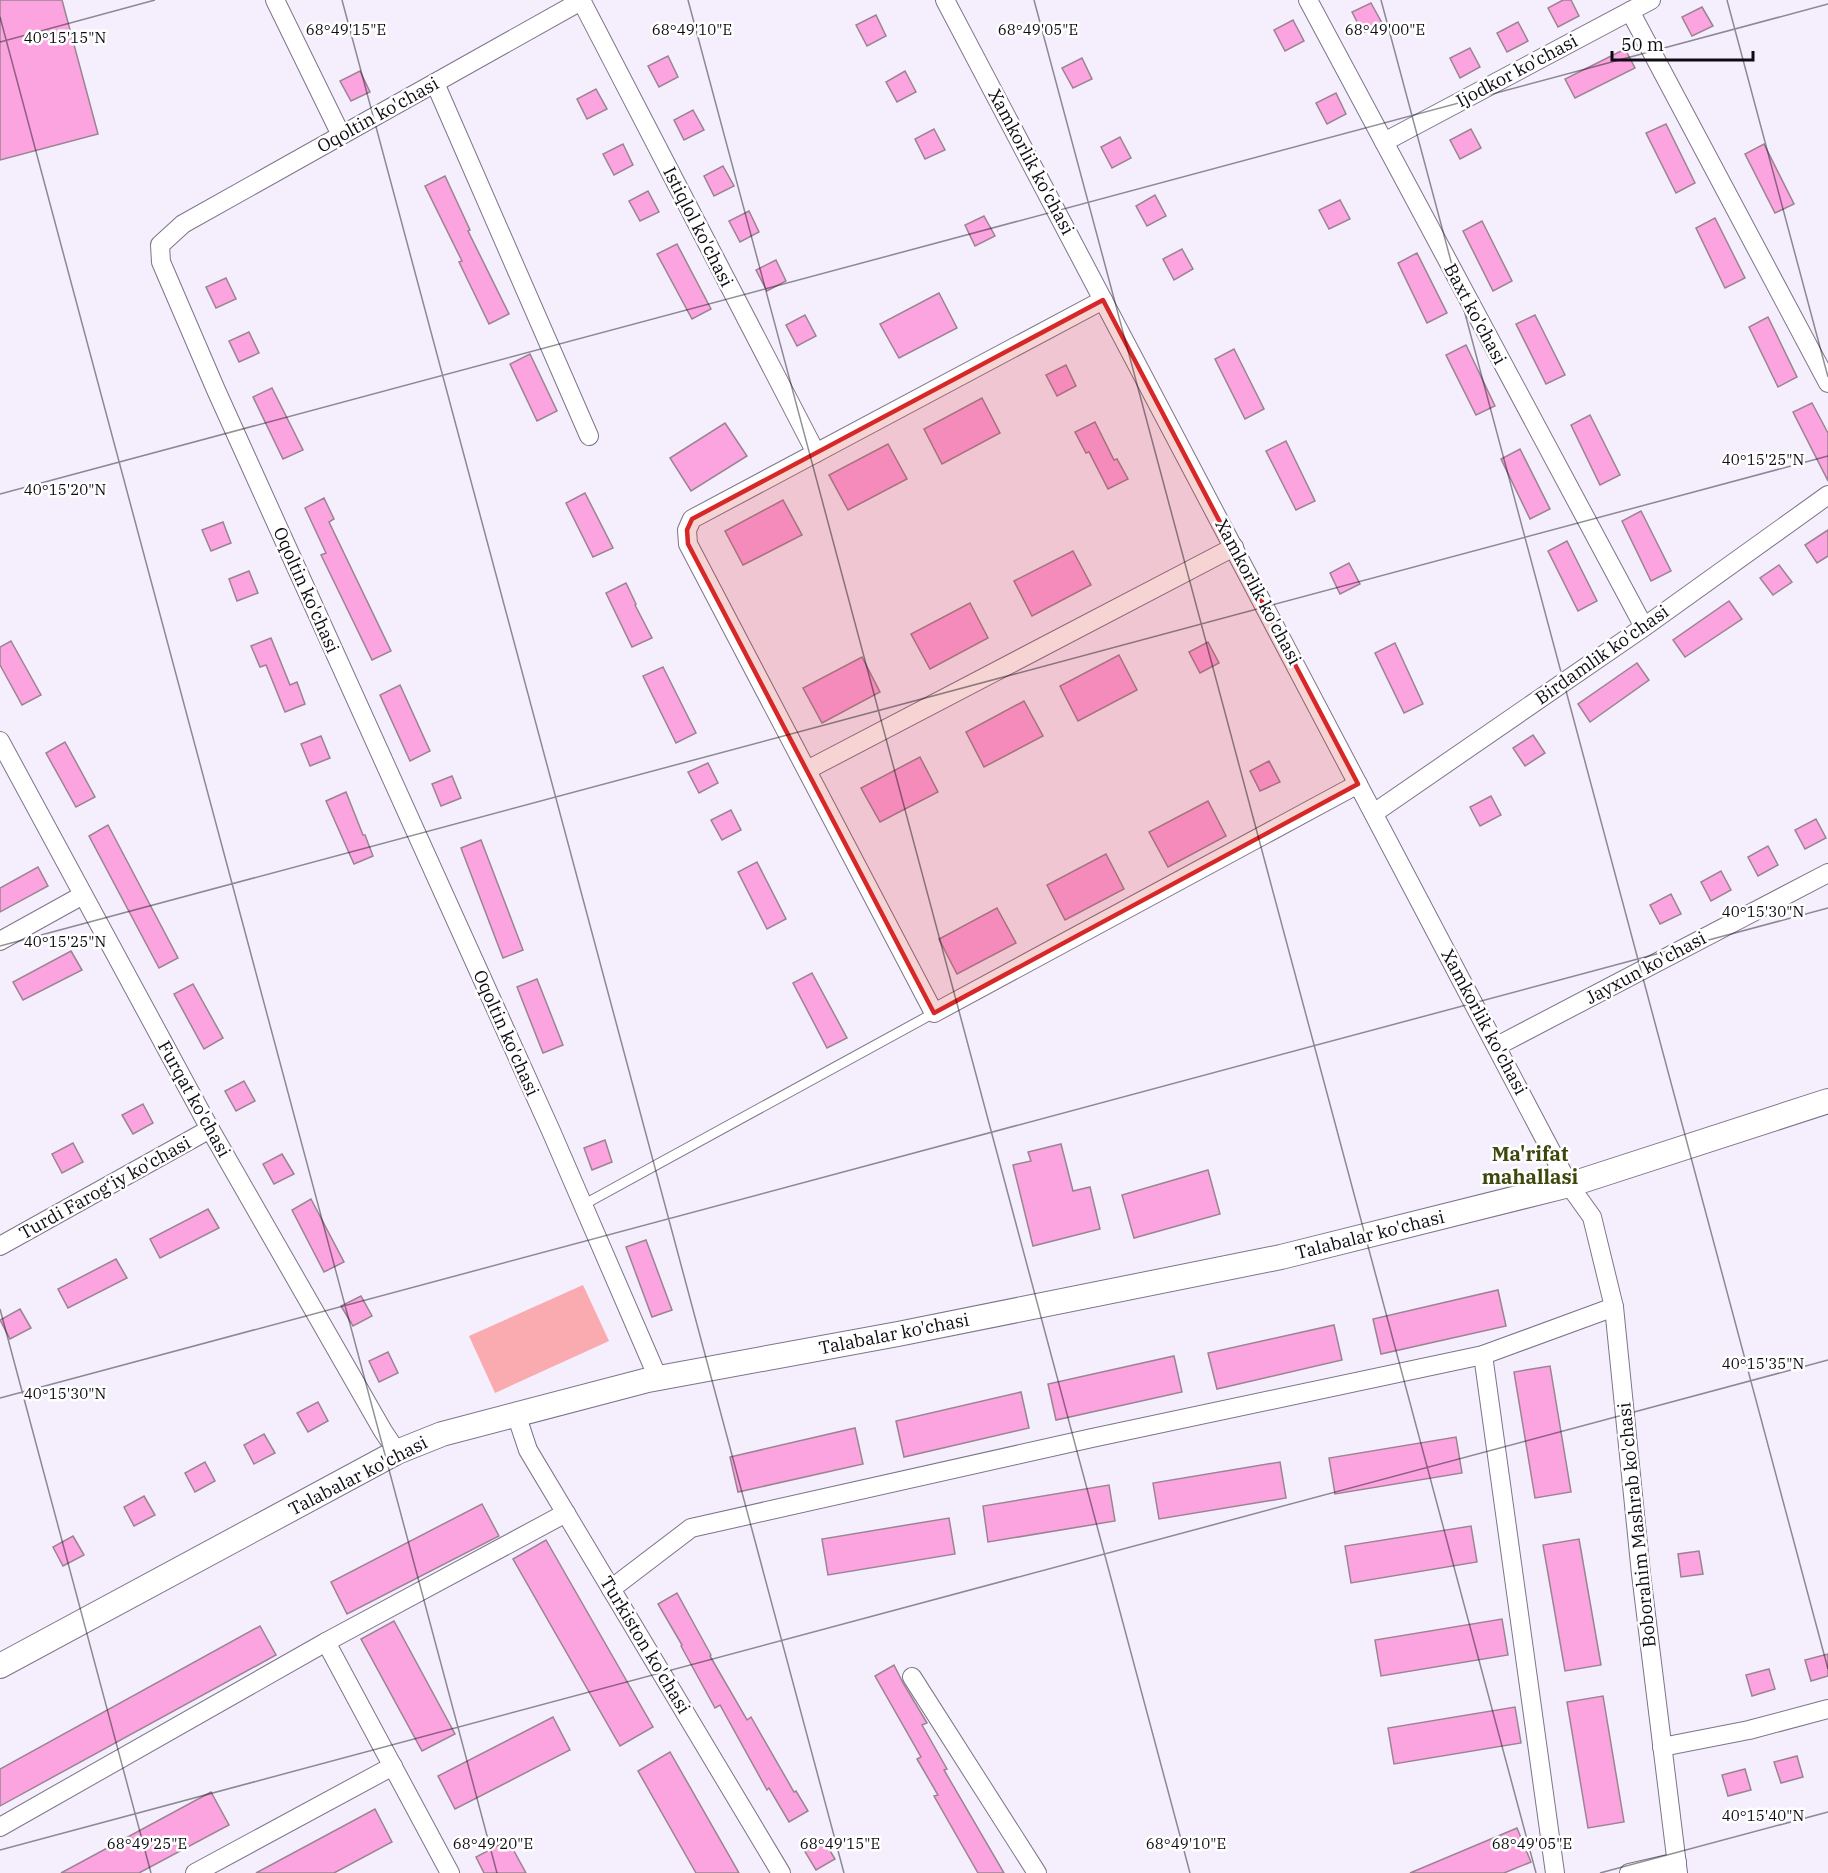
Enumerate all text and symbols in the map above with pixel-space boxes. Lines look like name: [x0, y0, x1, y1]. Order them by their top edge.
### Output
text: 68°49'15"E: [306, 20, 386, 39]
text: 68°49'10"E: [652, 20, 732, 39]
text: 68°49'05"E: [998, 20, 1078, 39]
text: 68°49'00"E: [1345, 20, 1425, 39]
scale bar: [1612, 24, 1753, 62]
text: 40°15'15"N: [24, 28, 106, 47]
street label: Ijodkor ko'chasi: [1452, 29, 1582, 112]
text: 50 m: [1621, 33, 1664, 56]
street label: Oqoltin ko'chasi: [313, 71, 443, 158]
street label: Xamkorlik ko'chasi: [983, 85, 1080, 239]
street label: Istiqlol ko'chasi: [658, 163, 739, 291]
street label: Baxt ko'chasi: [1439, 259, 1512, 369]
text: 40°15'25"N: [1722, 450, 1804, 469]
text: 40°15'20"N: [24, 480, 106, 499]
street label: Xamkorlik ko'chasi: [1210, 515, 1307, 669]
street label: Oqoltin ko'chasi: [268, 523, 345, 657]
street label: Birdamlik ko'chasi: [1530, 600, 1673, 709]
text: 40°15'30"N: [1722, 902, 1804, 921]
street label: Jayxun ko'chasi: [1582, 926, 1710, 1009]
text: 40°15'25"N: [24, 932, 106, 951]
street label: Xamkorlik ko'chasi: [1436, 945, 1533, 1099]
street label: Oqoltin ko'chasi: [468, 966, 545, 1100]
street label: Furqat ko'chasi: [153, 1036, 236, 1161]
street label: Turdi Farog‘iy ko'chasi: [15, 1131, 195, 1244]
district label: Ma'rifat mahallasi: [1482, 1140, 1579, 1190]
street label: Talabalar ko'chasi: [1293, 1205, 1447, 1264]
street label: Talabalar ko'chasi: [817, 1308, 971, 1359]
text: 40°15'35"N: [1722, 1354, 1804, 1373]
text: 40°15'30"N: [24, 1384, 106, 1403]
street label: Boborahim Mashrab ko'chasi: [1612, 1401, 1661, 1649]
street label: Talabalar ko'chasi: [284, 1430, 431, 1520]
street label: Turkiston ko'chasi: [595, 1572, 696, 1718]
text: 40°15'40"N: [1722, 1806, 1804, 1825]
text: 68°49'25"E: [107, 1834, 187, 1853]
text: 68°49'20"E: [453, 1834, 533, 1853]
text: 68°49'15"E: [800, 1834, 880, 1853]
text: 68°49'10"E: [1146, 1834, 1226, 1853]
text: 68°49'05"E: [1492, 1834, 1572, 1853]

